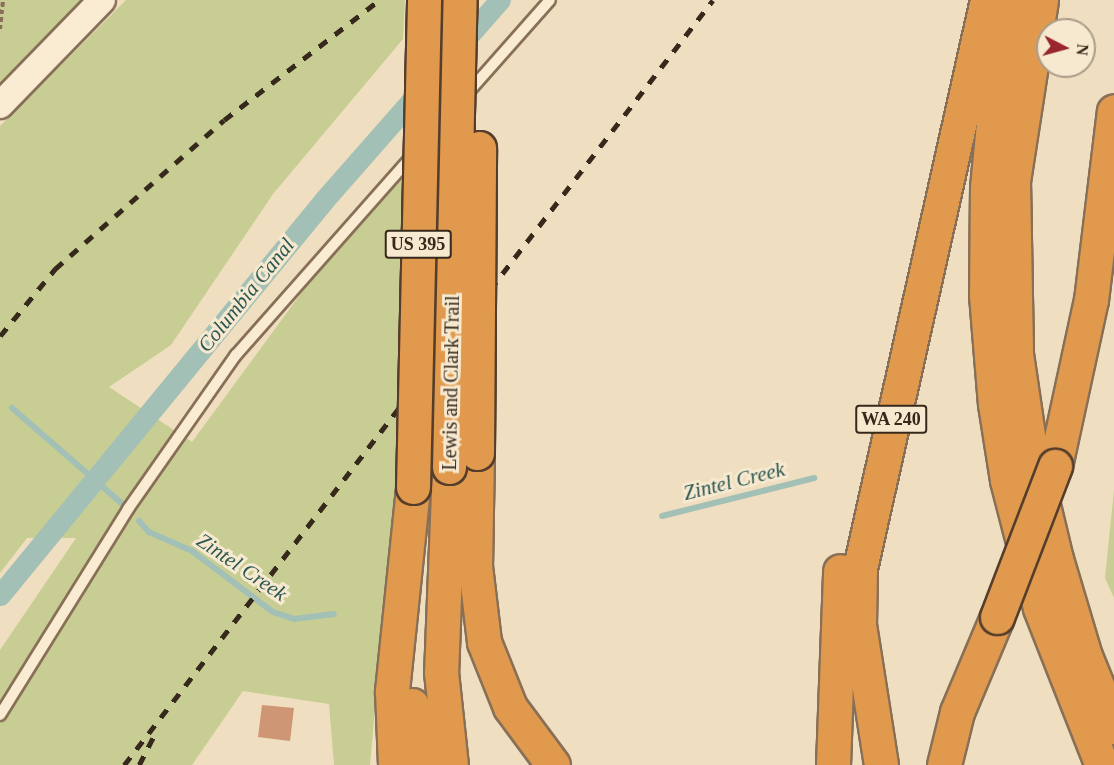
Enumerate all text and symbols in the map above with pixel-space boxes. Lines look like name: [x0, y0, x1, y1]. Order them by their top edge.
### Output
north arrow: [1036, 18, 1096, 78]
text: N: [1073, 43, 1091, 56]
road number: US 395: [384, 229, 452, 259]
water label: Columbia Canal: [192, 233, 300, 357]
street label: Lewis and Clark Trail: [437, 295, 465, 471]
road number: WA 240: [854, 404, 928, 434]
water label: Zintel Creek: [681, 456, 787, 506]
water label: Zintel Creek: [192, 528, 292, 606]

